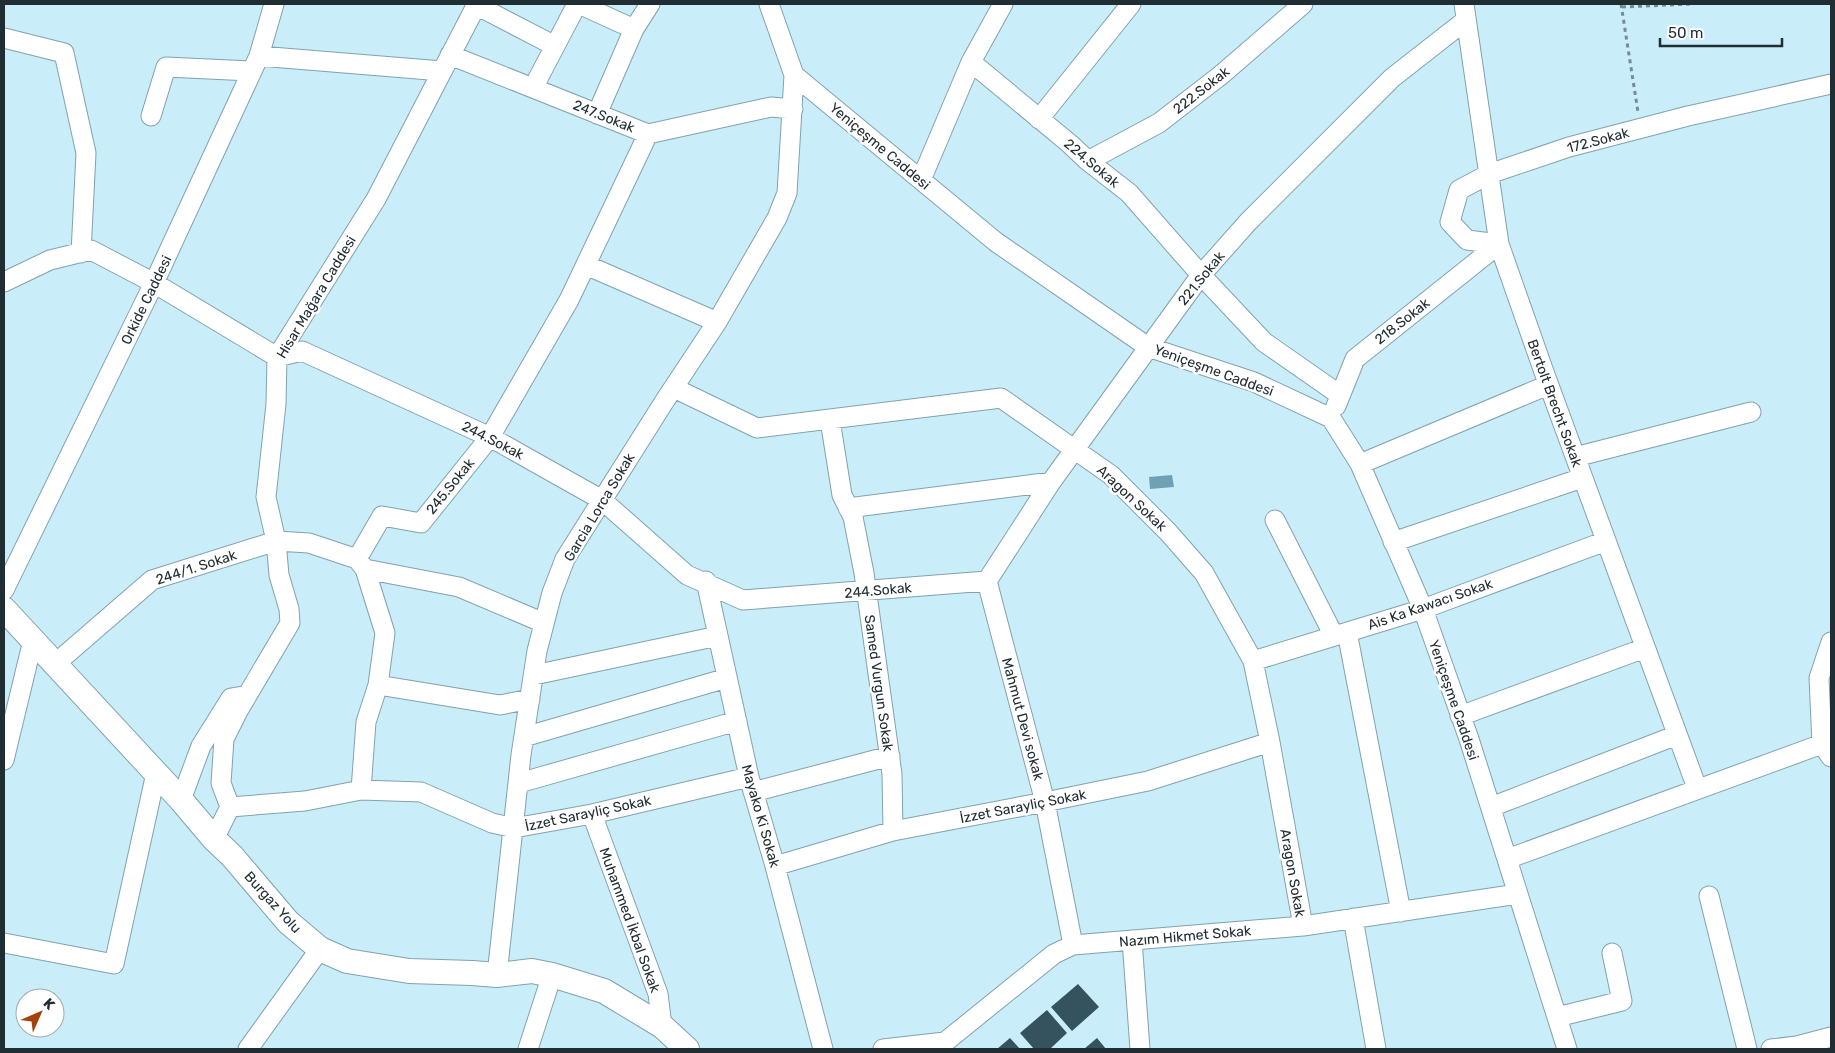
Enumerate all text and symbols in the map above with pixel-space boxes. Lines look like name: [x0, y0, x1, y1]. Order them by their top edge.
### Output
scale bar: [1660, 15, 1782, 47]
text: 50 m: [1668, 24, 1703, 42]
street label: 222.Sokak: [1170, 63, 1233, 118]
street label: 247.Sokak: [570, 96, 638, 137]
street label: Yeniçeşme Caddesi: [826, 99, 933, 193]
street label: 172.Sokak: [1565, 124, 1632, 157]
street label: 224.Sokak: [1061, 135, 1123, 192]
street label: Hisar Mağara Caddesi: [273, 233, 360, 362]
street label: 221.Sokak: [1174, 247, 1229, 309]
street label: Orkide Caddesi: [118, 253, 175, 348]
street label: 218.Sokak: [1371, 294, 1434, 348]
street label: Bertolt Brecht Sokak: [1524, 337, 1586, 470]
street label: Yeniçeşme Caddesi: [1152, 341, 1276, 400]
street label: 244.Sokak: [459, 418, 527, 464]
street label: Garcia Lorca Sokak: [560, 449, 639, 564]
street label: 245.Sokak: [423, 454, 479, 518]
street label: Aragon Sokak: [1093, 462, 1171, 536]
street label: 244/1. Sokak: [154, 546, 239, 589]
street label: Ais Ka Kawacı Sokak: [1366, 575, 1496, 634]
street label: 244.Sokak: [844, 579, 913, 602]
street label: Samed Vurgun Sokak: [860, 614, 897, 753]
street label: Yeniçeşme Caddesi: [1425, 638, 1482, 763]
street label: Mahmut Devi sokak: [998, 656, 1047, 783]
street label: Mayako Ki Sokak: [738, 763, 784, 870]
street label: İzzet Sarayliç Sokak: [958, 786, 1088, 827]
street label: İzzet Sarayliç Sokak: [524, 792, 653, 835]
street label: Aragon Sokak: [1276, 828, 1309, 919]
street label: Muhammed İkbal Sokak: [595, 845, 664, 996]
street label: Burgaz Yolu: [241, 868, 305, 937]
street label: Nazım Hikmet Sokak: [1118, 922, 1252, 951]
north arrow: [15, 988, 65, 1038]
text: K: [40, 995, 59, 1014]

